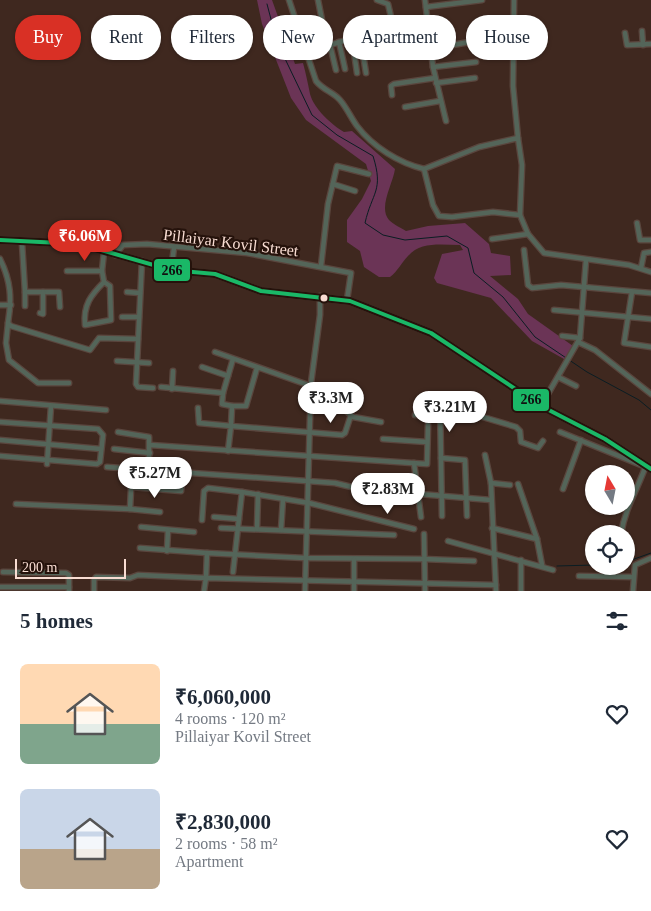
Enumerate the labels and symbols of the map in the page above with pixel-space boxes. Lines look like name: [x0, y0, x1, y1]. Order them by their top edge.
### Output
pin: ₹6.06M: [44, 220, 126, 262]
street label: Pillaiyar Kovil Street: [162, 226, 300, 260]
line badge: 266: [153, 258, 191, 282]
text: 266: [162, 263, 183, 278]
unlabelled marker: [319, 293, 329, 303]
pin: ₹3.3M: [296, 382, 366, 424]
line badge: 266: [512, 388, 550, 412]
pin: ₹3.21M: [409, 390, 491, 433]
text: 266: [521, 392, 542, 407]
pin: ₹5.27M: [114, 456, 196, 499]
north arrow: [585, 465, 635, 515]
pin: ₹2.83M: [347, 472, 429, 515]
scale bar: [15, 556, 126, 579]

